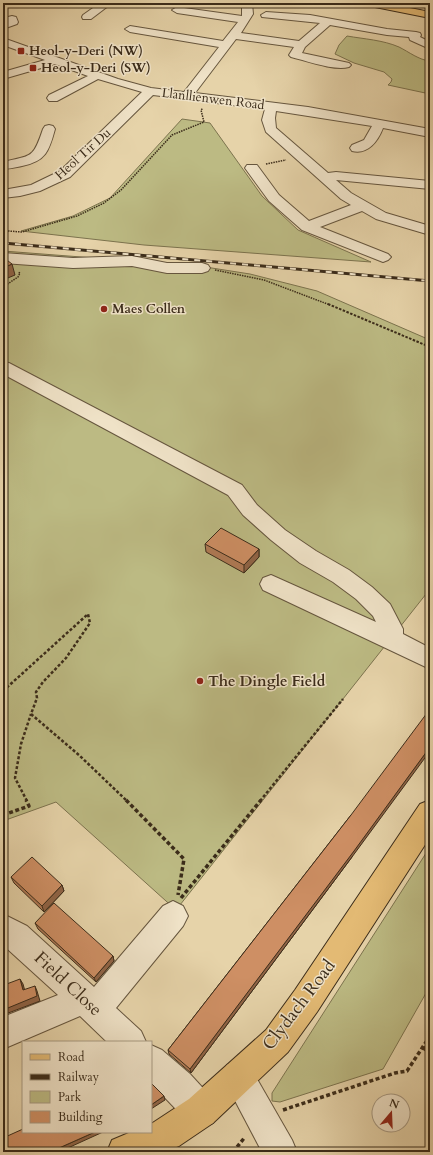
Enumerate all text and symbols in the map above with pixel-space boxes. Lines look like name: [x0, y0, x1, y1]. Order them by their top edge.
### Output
place label: Heol-y-Deri (NW): [29, 42, 143, 60]
marker: Heol-y-Deri (NW): [16, 46, 26, 56]
place label: Heol-y-Deri (SW): [41, 59, 151, 77]
marker: Heol-y-Deri (SW): [28, 63, 38, 73]
street label: Llanllienwen Road: [161, 84, 266, 114]
street label: Heol Tir Du: [51, 124, 115, 184]
place label: Maes Collen: [112, 300, 186, 318]
marker: Maes Collen: [99, 304, 109, 314]
place label: The Dingle Field: [208, 671, 326, 691]
marker: The Dingle Field: [195, 676, 205, 686]
street label: Field Close: [28, 946, 108, 1022]
street label: Clydach Road: [257, 954, 342, 1056]
legend: [22, 1041, 152, 1133]
text: Road: [58, 1049, 85, 1065]
text: Railway: [58, 1069, 100, 1085]
text: Park: [58, 1089, 82, 1105]
north arrow: [371, 1093, 411, 1133]
text: N: [387, 1095, 401, 1113]
text: Building: [58, 1109, 103, 1125]

